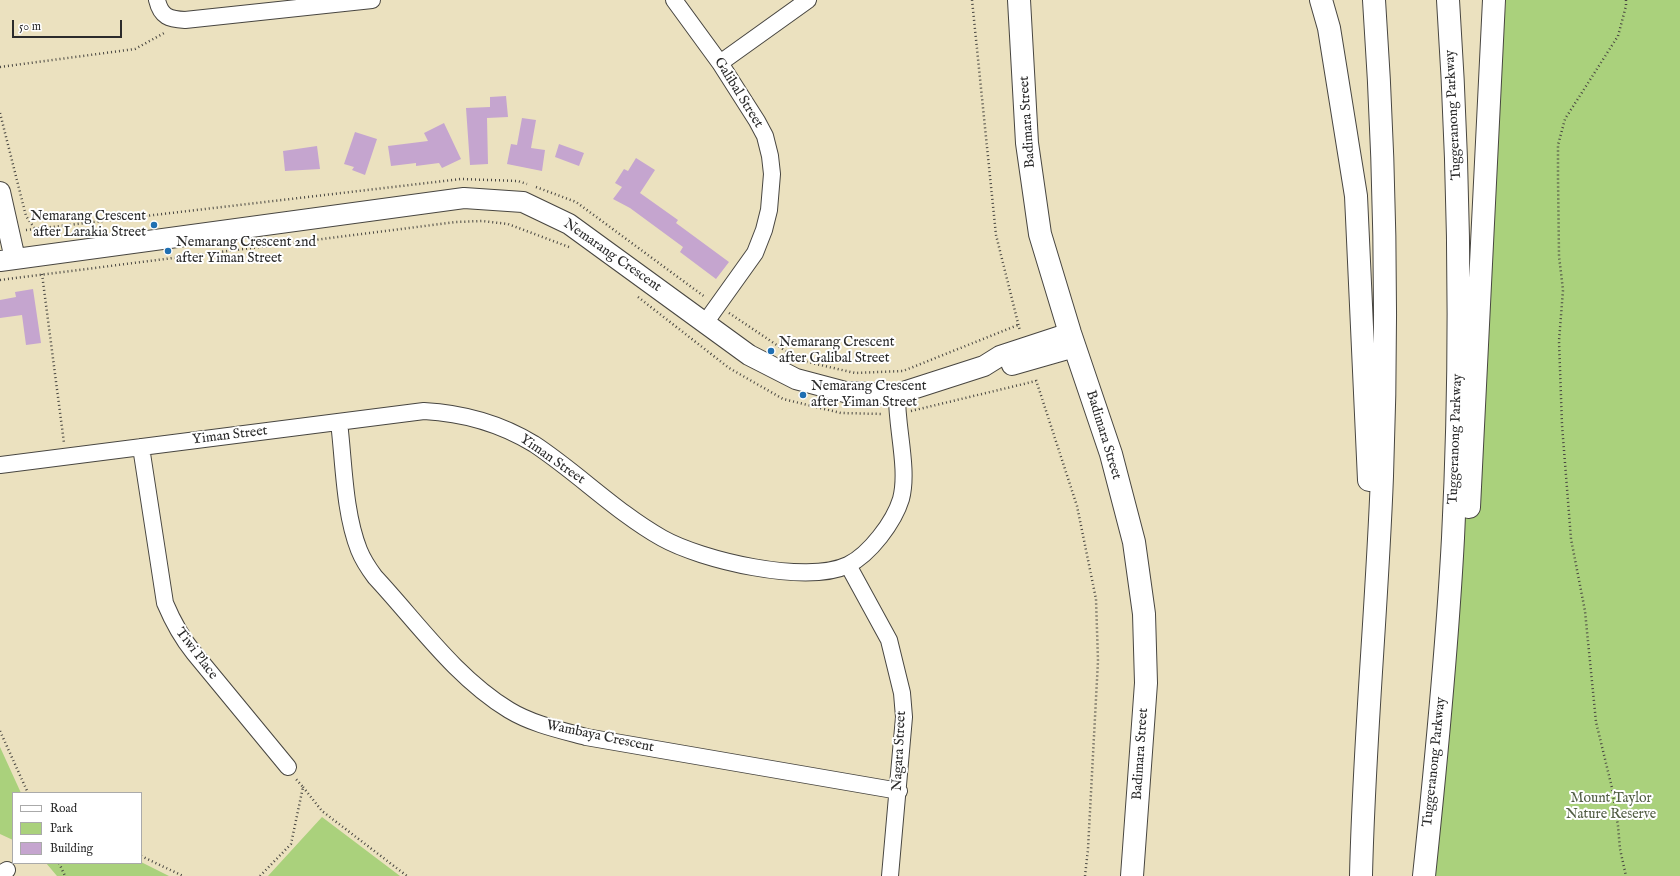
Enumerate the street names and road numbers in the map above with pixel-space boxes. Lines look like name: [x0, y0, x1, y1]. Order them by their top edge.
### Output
street label: Tuggeranong Parkway: [1442, 49, 1466, 181]
street label: Galibal Street: [710, 55, 766, 131]
street label: Badimara Street: [1016, 75, 1040, 169]
street label: Nemarang Crescent: [560, 216, 664, 296]
street label: Tuggeranong Parkway: [1445, 373, 1467, 505]
street label: Badimara Street: [1081, 388, 1125, 482]
street label: Yiman Street: [191, 423, 269, 449]
street label: Yiman Street: [516, 431, 588, 489]
street label: Tiwi Place: [171, 625, 221, 683]
street label: Tuggeranong Parkway: [1420, 696, 1450, 828]
street label: Badimara Street: [1129, 707, 1153, 801]
street label: Nagara Street: [890, 710, 910, 792]
street label: Wambaya Crescent: [545, 717, 655, 757]

